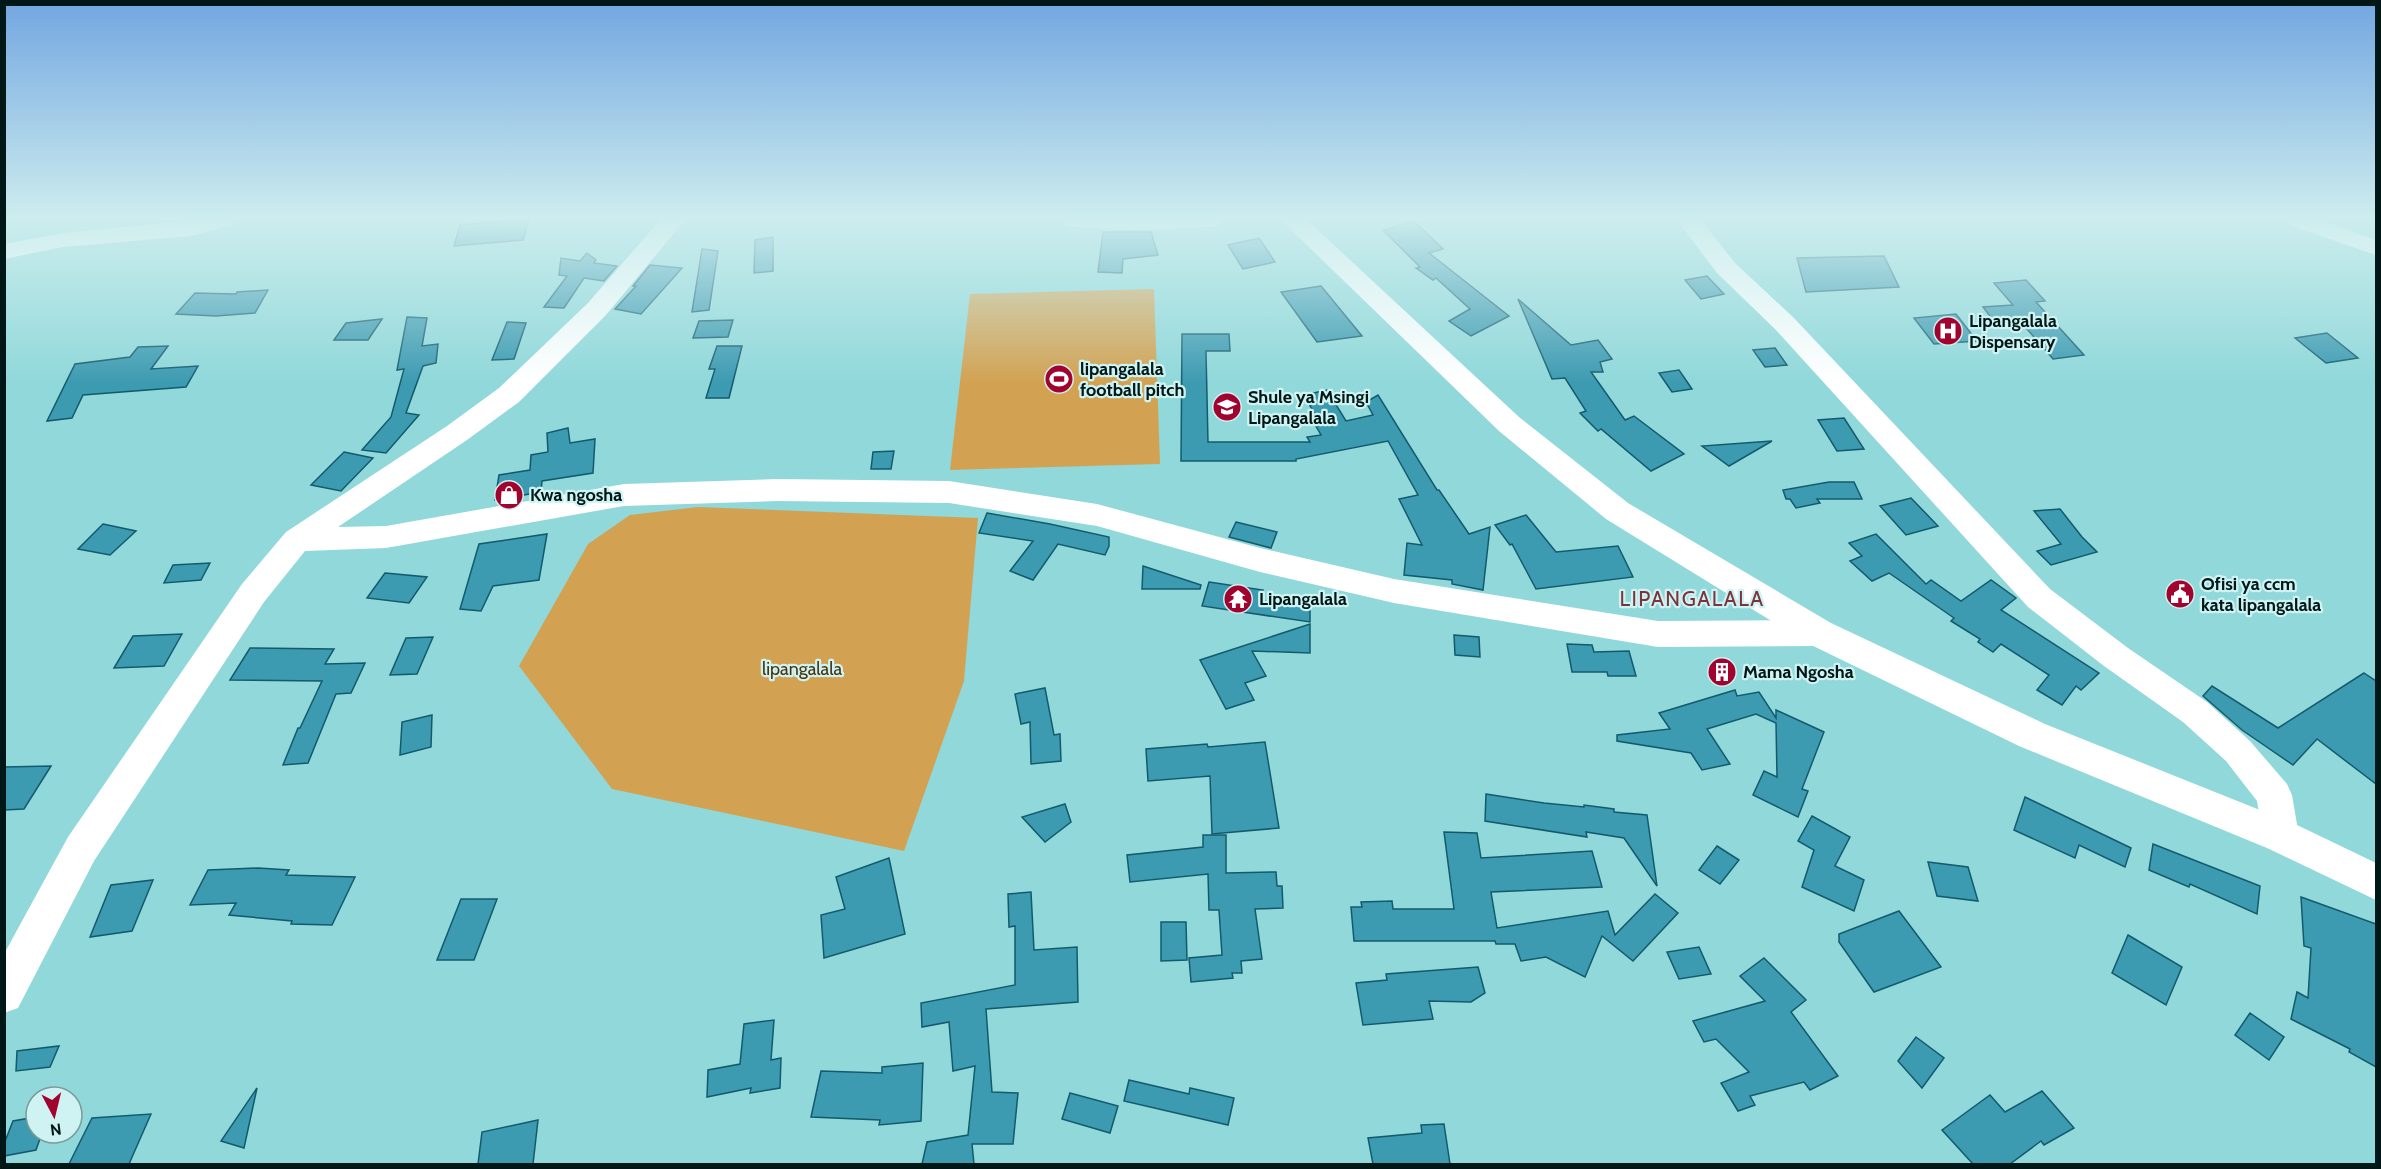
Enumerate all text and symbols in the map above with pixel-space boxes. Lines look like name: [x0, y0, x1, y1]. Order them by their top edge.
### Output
place label: Lipangalala Dispensary: [1969, 310, 2057, 353]
hospital icon: Lipangalala Dispensary: [1932, 315, 1964, 347]
place label: lipangalala football pitch: [1080, 358, 1184, 401]
sports icon: lipangalala football pitch: [1043, 363, 1075, 395]
place label: Shule ya Msingi Lipangalala: [1248, 386, 1369, 429]
school or university icon: Shule ya Msingi Lipangalala: [1211, 391, 1243, 423]
shop icon: Kwa ngosha: [493, 479, 525, 511]
place label: Kwa ngosha: [530, 484, 622, 506]
place label: Ofisi ya ccm kata lipangalala: [2201, 573, 2321, 616]
public building icon: Ofisi ya ccm kata lipangalala: [2164, 578, 2196, 610]
temple icon: Lipangalala: [1222, 583, 1254, 615]
district label: LIPANGALALA: [1619, 586, 1765, 611]
place label: Lipangalala: [1259, 588, 1347, 610]
building icon: Mama Ngosha: [1706, 656, 1738, 688]
park label: lipangalala: [762, 658, 842, 680]
place label: Mama Ngosha: [1743, 661, 1854, 683]
north arrow: [24, 1085, 84, 1145]
text: N: [49, 1119, 63, 1140]

